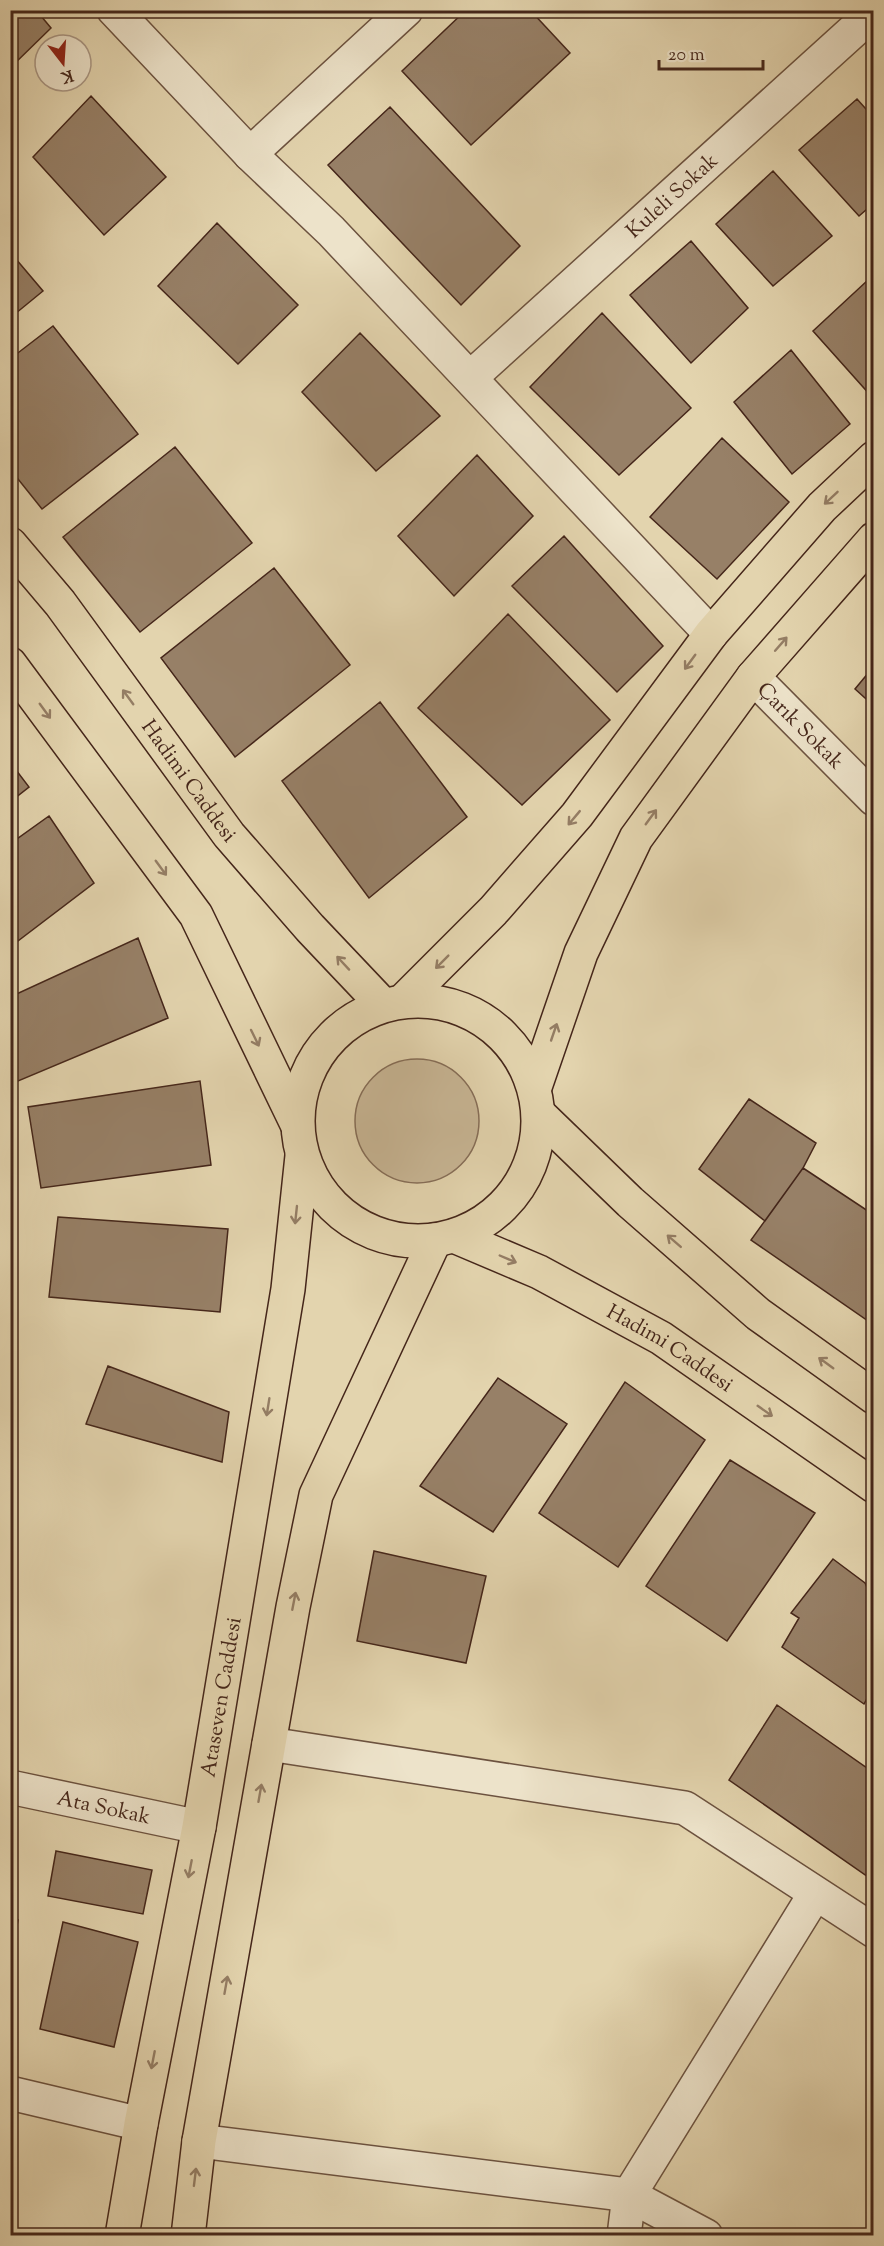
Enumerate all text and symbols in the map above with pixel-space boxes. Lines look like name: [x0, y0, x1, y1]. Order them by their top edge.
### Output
north arrow: [33, 33, 93, 93]
scale bar: [659, 33, 762, 71]
text: 20 m: [668, 43, 705, 69]
text: K: [57, 62, 76, 88]
street label: Kuleli Sokak: [620, 147, 726, 247]
one-way arrow: [824, 491, 839, 505]
one-way arrow: [774, 637, 788, 652]
one-way arrow: [684, 653, 696, 669]
street label: Çarık Sokak: [749, 676, 850, 778]
one-way arrow: [122, 690, 135, 706]
one-way arrow: [39, 703, 52, 719]
street label: Hadimi Caddesi: [133, 714, 242, 850]
one-way arrow: [645, 809, 657, 825]
one-way arrow: [567, 810, 581, 825]
one-way arrow: [155, 860, 167, 876]
one-way arrow: [336, 955, 350, 970]
one-way arrow: [435, 955, 450, 969]
one-way arrow: [550, 1023, 561, 1042]
one-way arrow: [250, 1029, 262, 1047]
one-way arrow: [290, 1204, 301, 1224]
one-way arrow: [666, 1234, 682, 1247]
one-way arrow: [498, 1254, 517, 1265]
street label: Hadimi Caddesi: [601, 1298, 739, 1401]
one-way arrow: [818, 1356, 834, 1369]
one-way arrow: [262, 1397, 273, 1417]
one-way arrow: [757, 1405, 773, 1417]
one-way arrow: [289, 1592, 300, 1611]
street label: Ataseven Caddesi: [194, 1615, 251, 1780]
street label: Ata Sokak: [54, 1784, 153, 1833]
one-way arrow: [255, 1784, 266, 1803]
one-way arrow: [184, 1859, 195, 1878]
one-way arrow: [221, 1976, 232, 1995]
one-way arrow: [147, 2050, 158, 2070]
one-way arrow: [189, 2168, 200, 2188]

